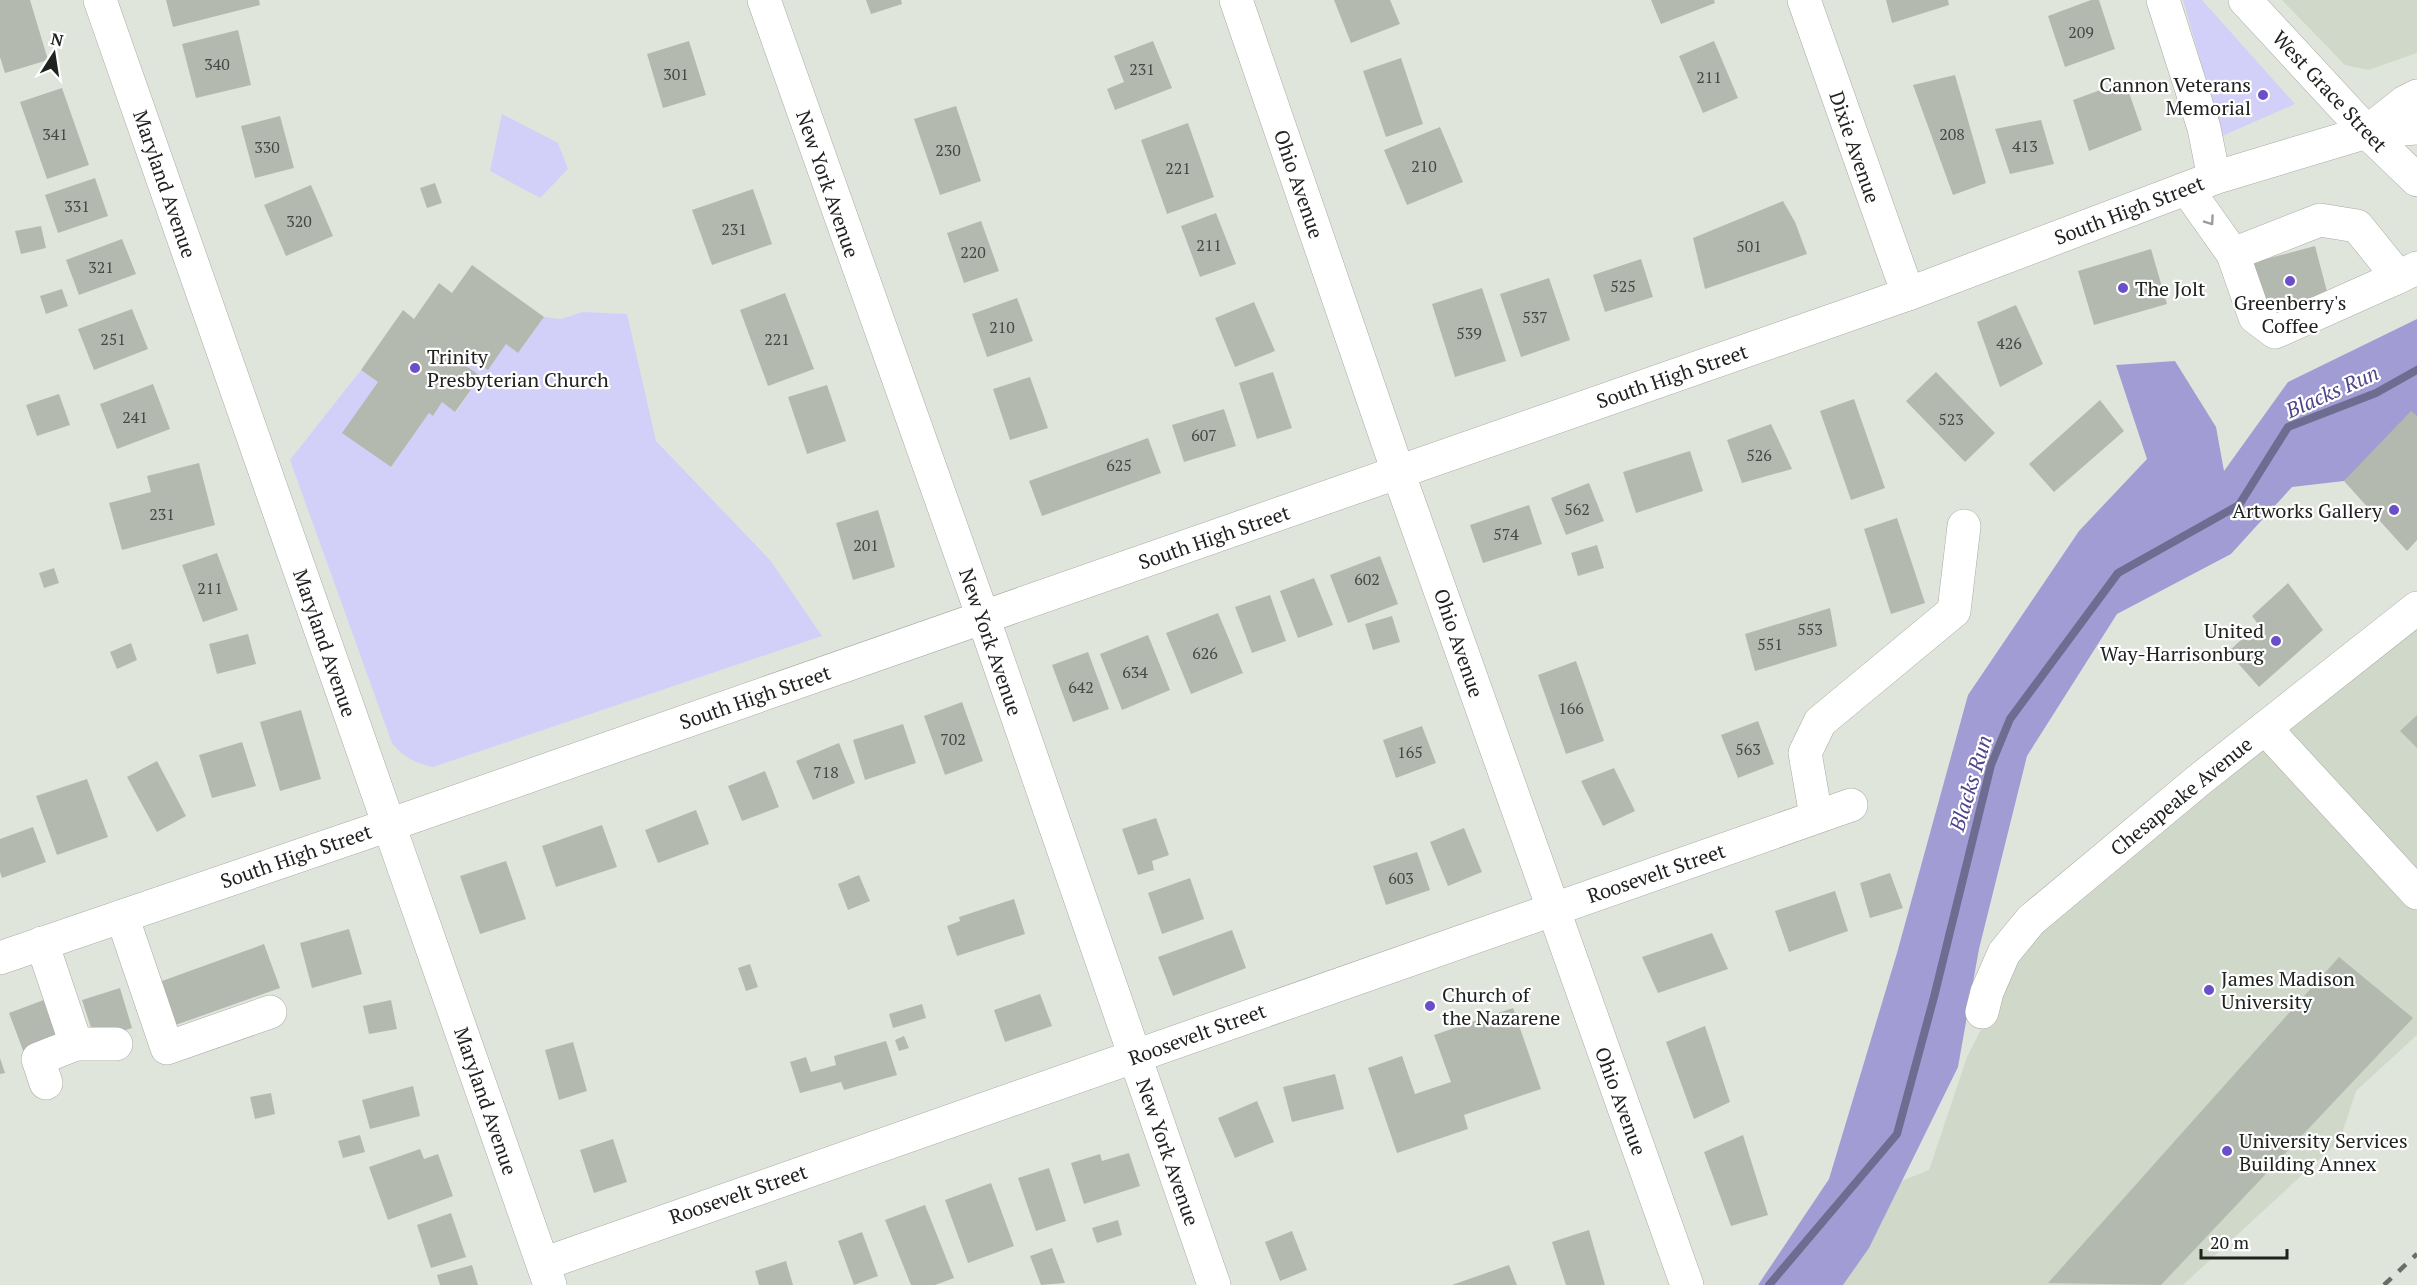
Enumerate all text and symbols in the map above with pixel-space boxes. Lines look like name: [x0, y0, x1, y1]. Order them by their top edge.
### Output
house number: 209: [2068, 21, 2094, 43]
north arrow: [24, 24, 84, 84]
street label: West Grace Street: [2267, 24, 2394, 158]
text: N: [49, 27, 65, 51]
house number: 340: [204, 53, 230, 75]
house number: 231: [1129, 58, 1155, 80]
house number: 301: [663, 63, 689, 85]
house number: 211: [1696, 66, 1722, 88]
place label: Cannon Veterans Memorial: [2099, 71, 2251, 121]
street label: Dixie Avenue: [1823, 87, 1887, 207]
marker: Cannon Veterans Memorial: [2256, 88, 2270, 102]
street label: Maryland Avenue: [127, 107, 203, 261]
street label: New York Avenue: [790, 107, 866, 261]
house number: 341: [42, 123, 68, 145]
house number: 208: [1939, 123, 1965, 145]
street label: Ohio Avenue: [1268, 126, 1330, 242]
house number: 413: [2012, 135, 2038, 157]
house number: 330: [254, 136, 280, 158]
house number: 230: [935, 139, 961, 161]
house number: 210: [1411, 155, 1437, 177]
house number: 221: [1165, 157, 1191, 179]
street label: South High Street: [2050, 169, 2208, 251]
house number: 331: [64, 195, 90, 217]
house number: 320: [286, 210, 312, 232]
one-way arrow: [2203, 215, 2214, 226]
house number: 231: [721, 218, 747, 240]
house number: 211: [1196, 234, 1222, 256]
house number: 501: [1736, 235, 1762, 257]
house number: 220: [960, 241, 986, 263]
house number: 321: [88, 256, 114, 278]
marker: Greenberry's Coffee: [2283, 274, 2297, 288]
house number: 525: [1610, 275, 1636, 297]
place label: The Jolt: [2135, 275, 2206, 302]
marker: The Jolt: [2116, 281, 2130, 295]
place label: Greenberry's Coffee: [2234, 289, 2346, 339]
house number: 537: [1522, 306, 1548, 328]
house number: 210: [989, 316, 1015, 338]
house number: 539: [1456, 322, 1482, 344]
house number: 251: [100, 328, 126, 350]
house number: 221: [764, 328, 790, 350]
house number: 426: [1996, 332, 2022, 354]
street label: South High Street: [1593, 337, 1752, 415]
place label: Trinity Presbyterian Church: [427, 343, 609, 393]
water label: Blacks Run: [2280, 358, 2383, 424]
marker: Trinity Presbyterian Church: [408, 361, 422, 375]
house number: 241: [122, 406, 148, 428]
house number: 523: [1938, 408, 1964, 430]
house number: 607: [1191, 424, 1217, 446]
house number: 526: [1746, 444, 1772, 466]
house number: 625: [1106, 454, 1132, 476]
place label: Artworks Gallery: [2232, 497, 2383, 524]
street label: South High Street: [1135, 498, 1294, 576]
house number: 562: [1564, 498, 1590, 520]
house number: 231: [149, 503, 175, 525]
marker: Artworks Gallery: [2387, 503, 2401, 517]
house number: 574: [1493, 523, 1519, 545]
house number: 201: [853, 534, 879, 556]
street label: New York Avenue: [953, 565, 1029, 719]
street label: Maryland Avenue: [287, 566, 363, 720]
house number: 602: [1354, 568, 1380, 590]
house number: 211: [197, 577, 223, 599]
street label: Ohio Avenue: [1428, 585, 1490, 701]
place label: United Way-Harrisonburg: [2100, 617, 2264, 667]
house number: 553: [1797, 618, 1823, 640]
house number: 551: [1757, 633, 1783, 655]
marker: United Way-Harrisonburg: [2269, 634, 2283, 648]
house number: 626: [1192, 642, 1218, 664]
street label: South High Street: [676, 658, 835, 736]
house number: 634: [1122, 661, 1148, 683]
house number: 642: [1068, 676, 1094, 698]
house number: 166: [1558, 697, 1584, 719]
house number: 702: [940, 728, 966, 750]
street label: Chesapeake Avenue: [2104, 730, 2258, 862]
water label: Blacks Run: [1942, 732, 1998, 835]
house number: 563: [1735, 738, 1761, 760]
house number: 165: [1397, 741, 1423, 763]
house number: 718: [813, 761, 839, 783]
street label: South High Street: [217, 817, 376, 895]
street label: Roosevelt Street: [1583, 837, 1729, 909]
house number: 603: [1388, 867, 1414, 889]
place label: James Madison University: [2221, 965, 2355, 1015]
place label: Church of the Nazarene: [1442, 981, 1560, 1031]
marker: James Madison University: [2202, 983, 2216, 997]
street label: Roosevelt Street: [1125, 996, 1270, 1071]
marker: Church of the Nazarene: [1423, 999, 1437, 1013]
street label: Maryland Avenue: [448, 1024, 524, 1178]
street label: Ohio Avenue: [1589, 1043, 1653, 1159]
street label: New York Avenue: [1130, 1075, 1206, 1229]
place label: University Services Building Annex: [2239, 1127, 2408, 1177]
marker: University Services Building Annex: [2220, 1144, 2234, 1158]
street label: Roosevelt Street: [665, 1158, 811, 1230]
scale bar: [2201, 1222, 2286, 1260]
text: 20 m: [2210, 1230, 2250, 1254]

